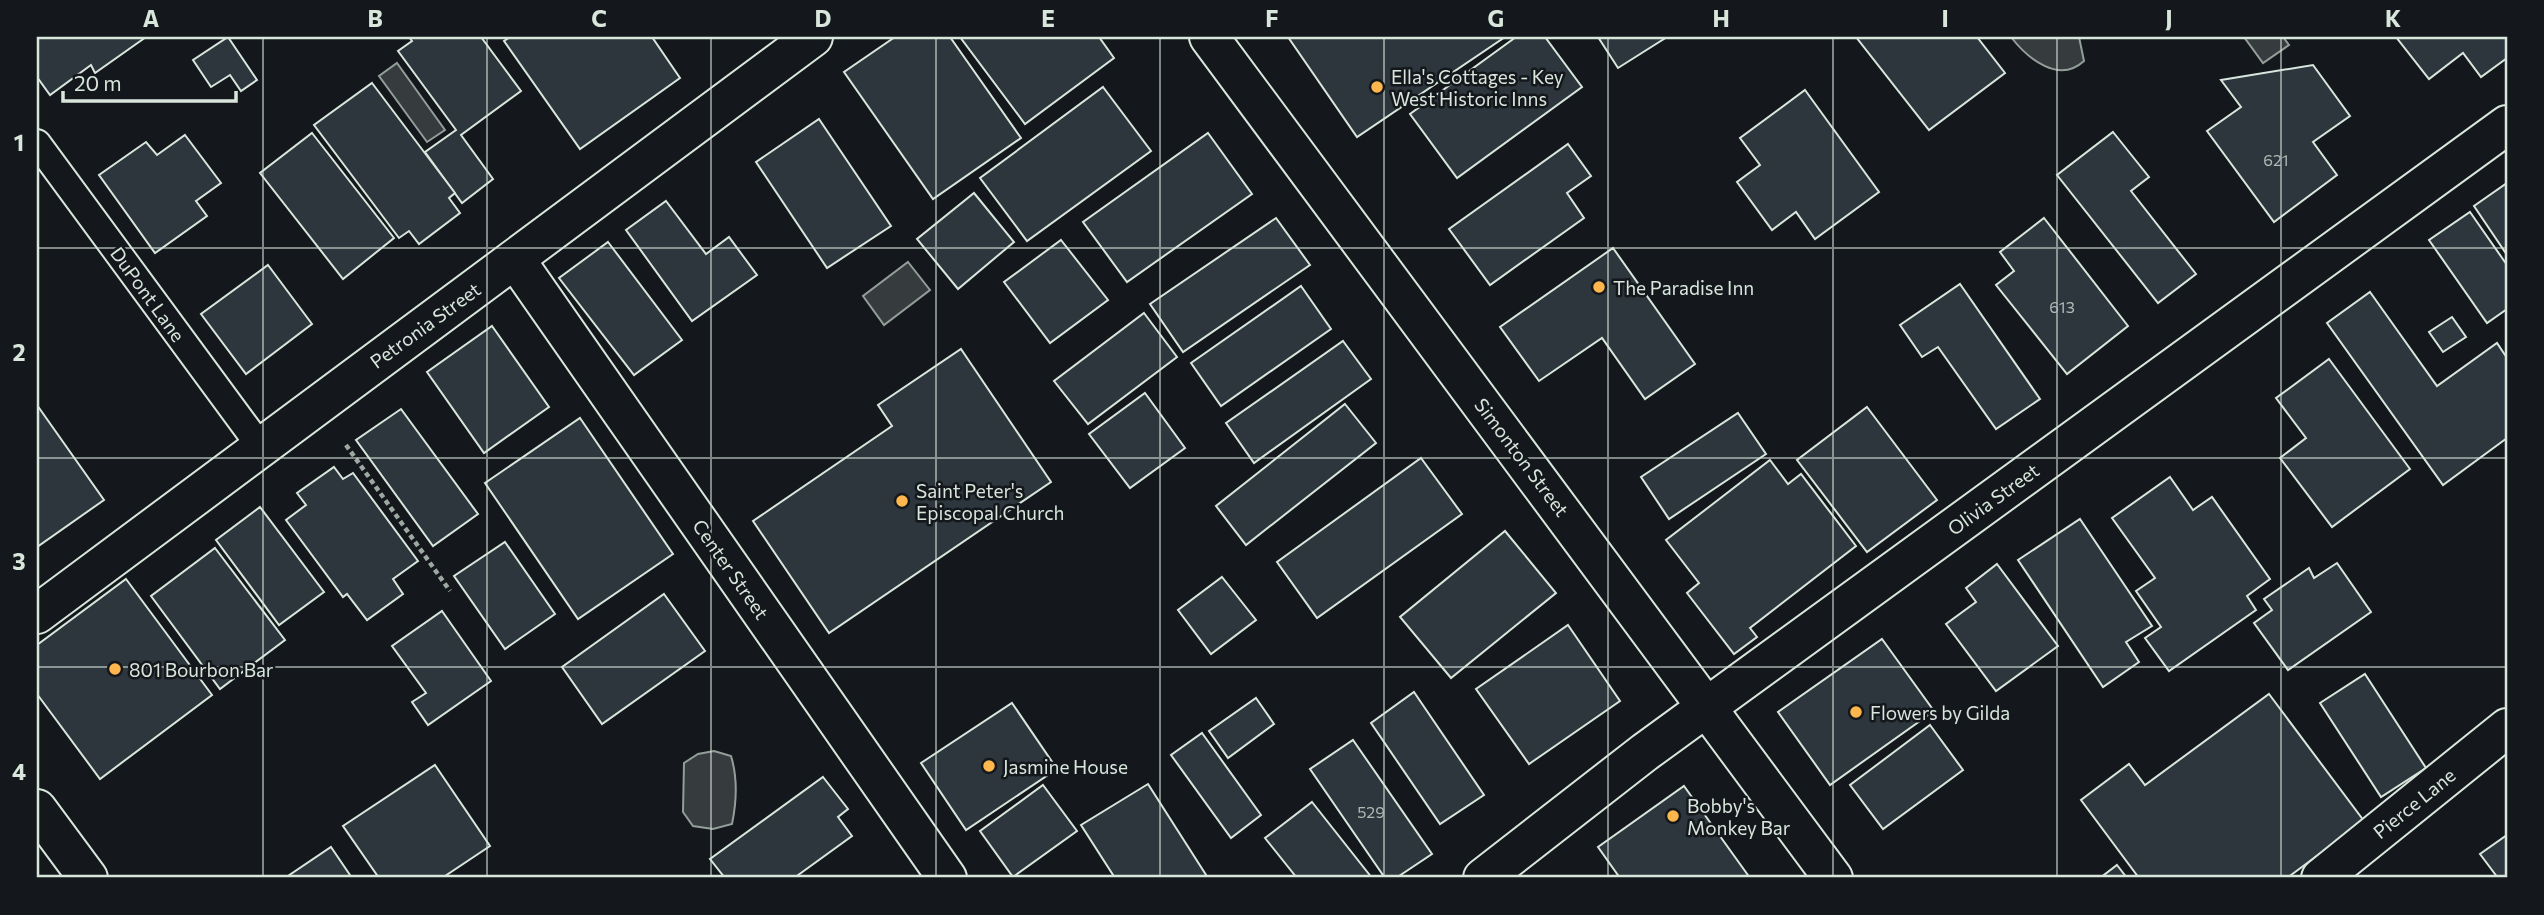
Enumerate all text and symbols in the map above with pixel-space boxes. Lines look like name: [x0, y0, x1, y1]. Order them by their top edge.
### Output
text: A: [143, 4, 160, 32]
text: B: [367, 4, 383, 32]
text: C: [591, 4, 607, 32]
text: D: [815, 4, 832, 32]
text: E: [1041, 4, 1055, 32]
text: F: [1265, 4, 1279, 32]
text: G: [1488, 4, 1504, 32]
text: H: [1712, 4, 1730, 32]
text: I: [1941, 4, 1949, 32]
text: J: [2165, 4, 2173, 32]
text: K: [2385, 4, 2401, 32]
scale bar: [63, 60, 236, 104]
place label: Ella's Cottages - Key West Historic Inns: [1391, 65, 1564, 110]
text: 20 m: [74, 70, 122, 95]
marker: Ella's Cottages - Key West Historic Inns: [1369, 79, 1385, 95]
text: 1: [14, 128, 24, 156]
house number: 621: [2263, 150, 2289, 169]
street label: DuPont Lane: [106, 242, 190, 346]
place label: The Paradise Inn: [1613, 276, 1754, 299]
street label: Petronia Street: [365, 277, 485, 373]
marker: The Paradise Inn: [1591, 279, 1607, 295]
house number: 613: [2049, 297, 2075, 316]
text: 2: [12, 338, 26, 366]
street label: Simonton Street: [1470, 393, 1574, 521]
street label: Olivia Street: [1943, 458, 2043, 540]
place label: Saint Peter's Episcopal Church: [916, 479, 1065, 524]
marker: Saint Peter's Episcopal Church: [894, 493, 910, 509]
street label: Center Street: [688, 515, 774, 623]
text: 3: [12, 547, 26, 575]
place label: 801 Bourbon Bar: [129, 658, 274, 681]
marker: 801 Bourbon Bar: [107, 661, 123, 677]
place label: Flowers by Gilda: [1870, 701, 2010, 724]
marker: Flowers by Gilda: [1848, 704, 1864, 720]
place label: Jasmine House: [1003, 755, 1128, 778]
text: 4: [12, 757, 26, 785]
marker: Jasmine House: [981, 758, 997, 774]
street label: Pierce Lane: [2368, 763, 2460, 843]
place label: Bobby's Monkey Bar: [1687, 794, 1791, 839]
house number: 529: [1357, 802, 1385, 821]
marker: Bobby's Monkey Bar: [1665, 808, 1681, 824]

